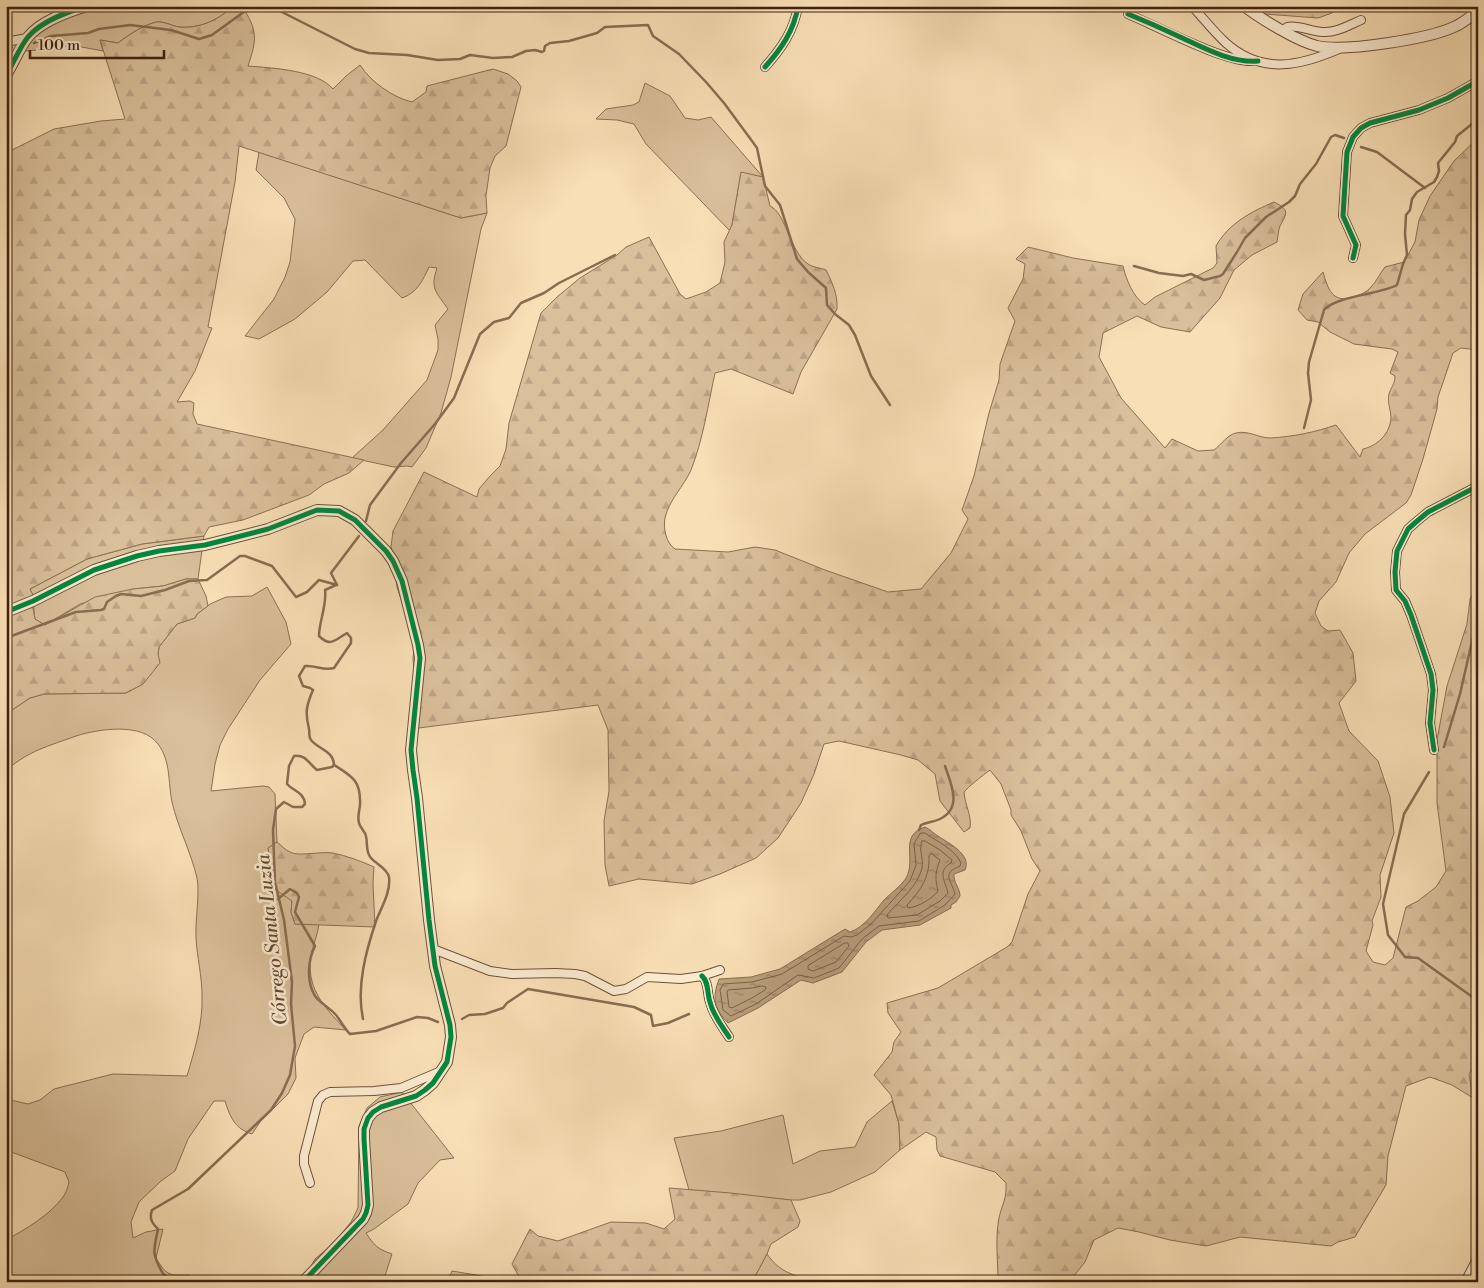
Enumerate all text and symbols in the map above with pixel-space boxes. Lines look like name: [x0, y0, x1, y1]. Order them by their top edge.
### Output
scale bar: [30, 28, 164, 60]
text: 100 m: [38, 36, 80, 55]
water label: Córrego Santa Luzia: [251, 853, 293, 1027]

